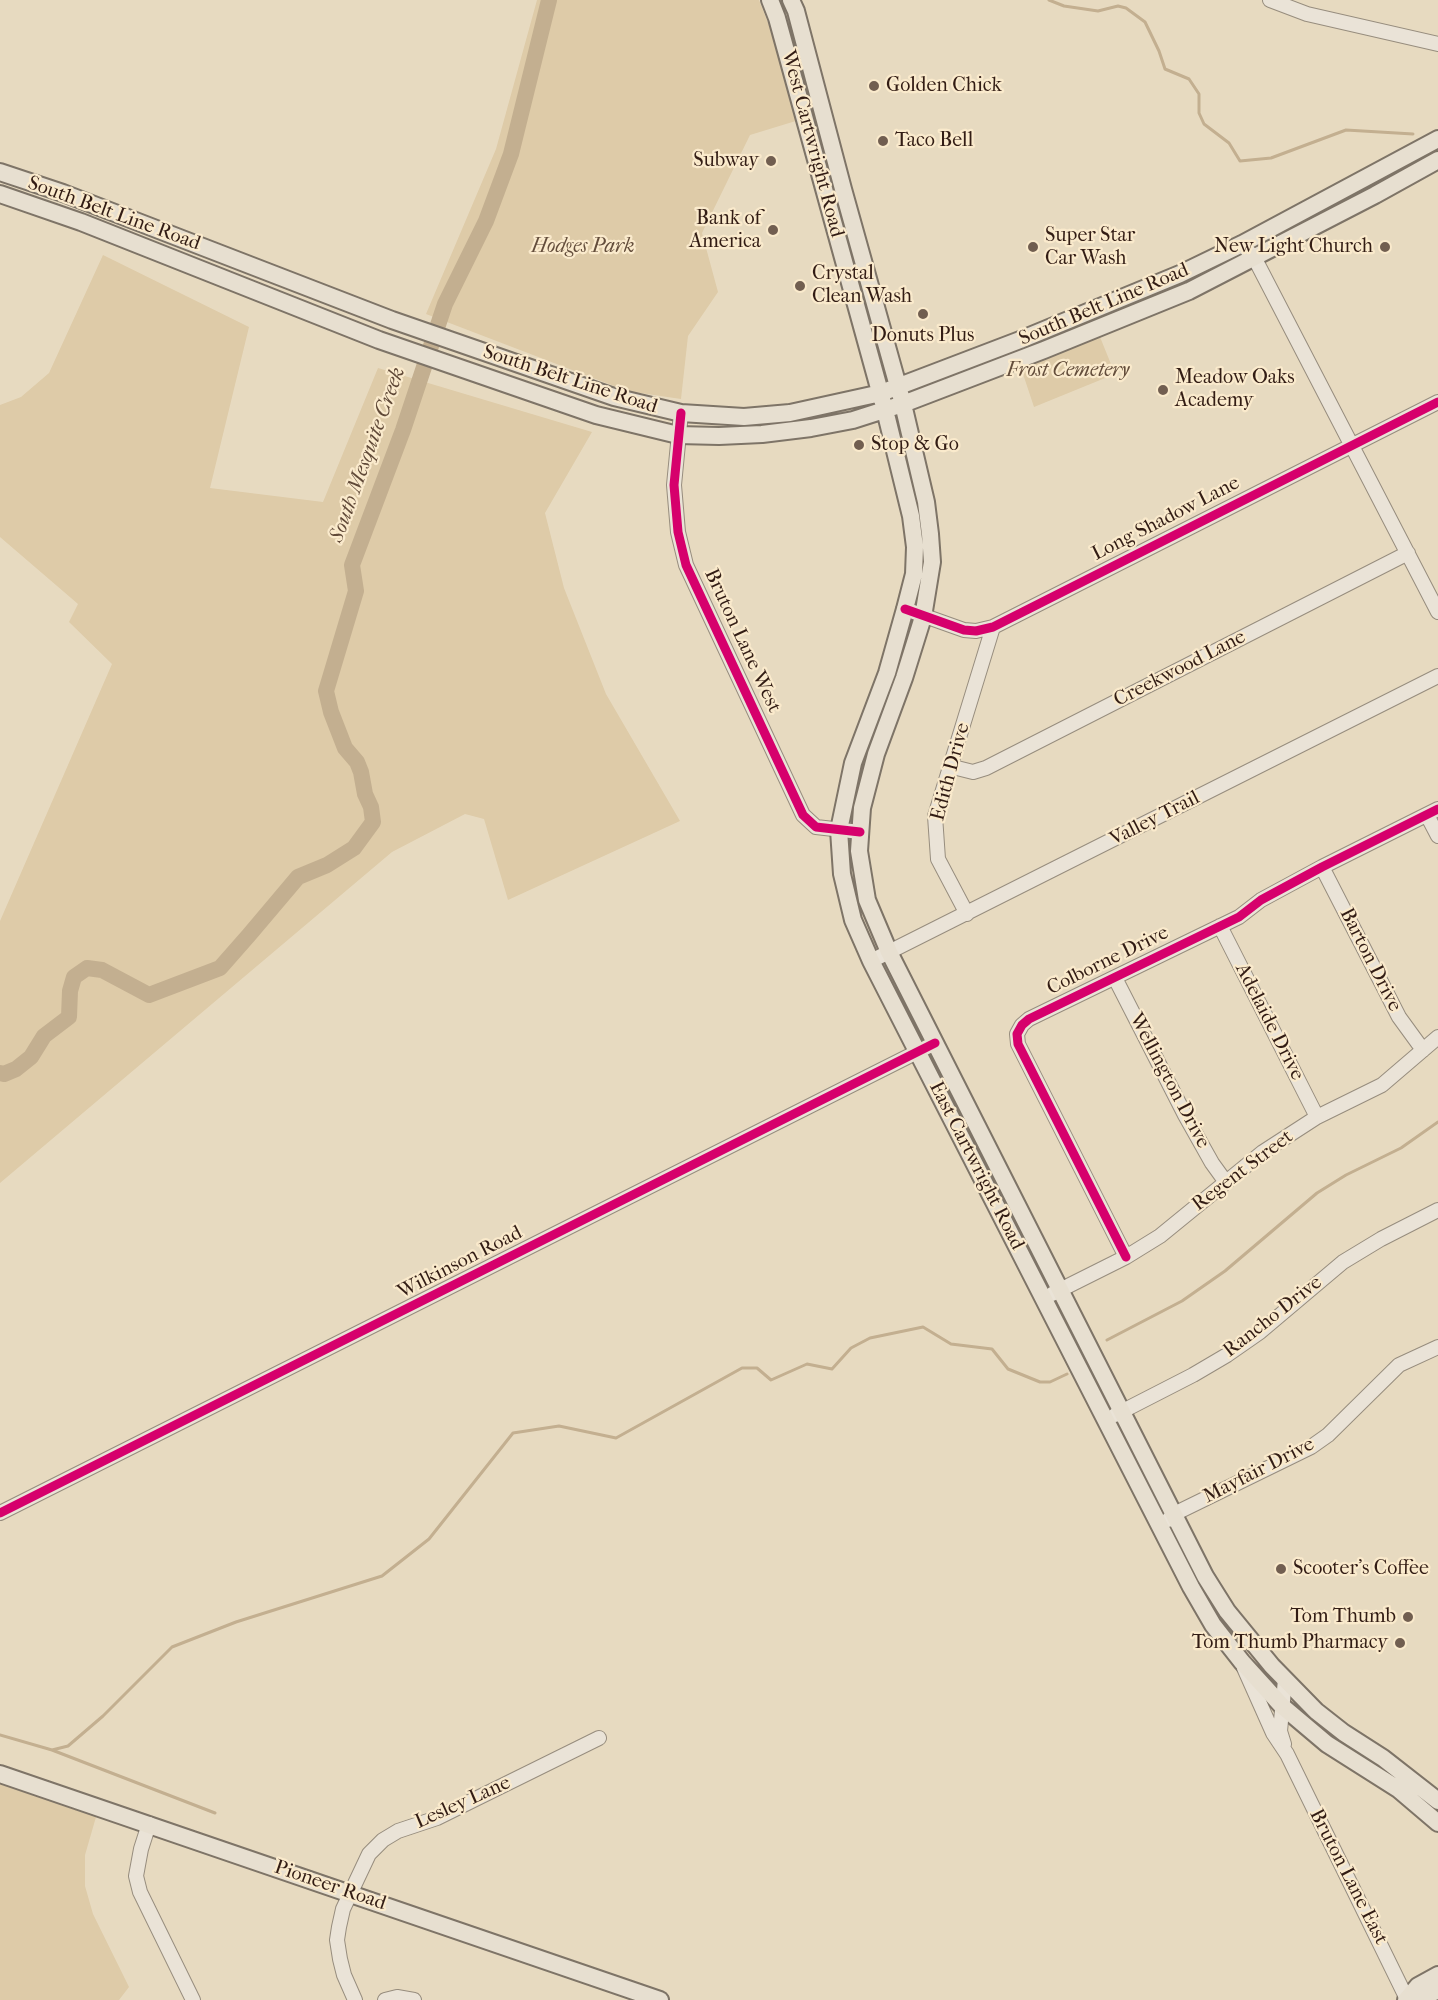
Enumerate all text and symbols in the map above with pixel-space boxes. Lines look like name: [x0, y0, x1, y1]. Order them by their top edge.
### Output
street label: West Cartwright Road: [776, 48, 848, 240]
place label: Golden Chick: [886, 74, 1002, 98]
marker: Golden Chick: [867, 79, 881, 93]
place label: Taco Bell: [895, 129, 973, 153]
marker: Taco Bell: [876, 134, 890, 148]
place label: Subway: [693, 149, 759, 173]
marker: Subway: [764, 154, 778, 168]
street label: South Belt Line Road: [24, 172, 204, 256]
place label: Bank of America: [689, 207, 761, 254]
marker: Bank of America: [766, 223, 780, 237]
place label: Super Star Car Wash: [1045, 224, 1135, 271]
park label: Hodges Park: [532, 235, 634, 259]
place label: New Light Church: [1214, 235, 1373, 259]
marker: Super Star Car Wash: [1026, 240, 1040, 254]
marker: New Light Church: [1378, 240, 1392, 254]
street label: South Belt Line Road: [1016, 258, 1192, 352]
place label: Crystal Clean Wash: [812, 262, 912, 309]
marker: Crystal Clean Wash: [793, 279, 807, 293]
marker: Donuts Plus: [916, 307, 930, 321]
place label: Donuts Plus: [872, 324, 974, 348]
street label: South Belt Line Road: [480, 340, 660, 420]
park label: Frost Cemetery: [1007, 359, 1129, 383]
water label: South Mesquite Creek: [325, 364, 411, 546]
place label: Meadow Oaks Academy: [1175, 366, 1295, 413]
marker: Meadow Oaks Academy: [1156, 383, 1170, 397]
place label: Stop & Go: [871, 433, 959, 457]
marker: Stop & Go: [852, 438, 866, 452]
street label: Long Shadow Lane: [1088, 472, 1244, 566]
street label: Bruton Lane West: [698, 565, 786, 717]
street label: Creekwood Lane: [1110, 626, 1250, 712]
street label: Edith Drive: [926, 720, 976, 824]
street label: Valley Trail: [1106, 786, 1204, 852]
street label: Barton Drive: [1334, 904, 1406, 1016]
street label: Colborne Drive: [1043, 921, 1173, 1001]
street label: Adelaide Drive: [1229, 959, 1309, 1085]
street label: Wellington Drive: [1123, 1009, 1215, 1153]
street label: East Cartwright Road: [923, 1078, 1029, 1254]
street label: Regent Street: [1188, 1125, 1298, 1217]
street label: Wilkinson Road: [394, 1221, 526, 1305]
street label: Rancho Drive: [1219, 1271, 1327, 1363]
street label: Mayfair Drive: [1200, 1433, 1318, 1509]
place label: Scooter's Coffee: [1293, 1557, 1429, 1581]
marker: Scooter's Coffee: [1274, 1562, 1288, 1576]
place label: Tom Thumb: [1290, 1605, 1396, 1629]
marker: Tom Thumb: [1401, 1610, 1415, 1624]
place label: Tom Thumb Pharmacy: [1192, 1631, 1388, 1655]
marker: Tom Thumb Pharmacy: [1393, 1636, 1407, 1650]
street label: Lesley Lane: [412, 1771, 514, 1835]
street label: Bruton Lane East: [1304, 1805, 1392, 1949]
street label: Pioneer Road: [271, 1856, 389, 1916]

